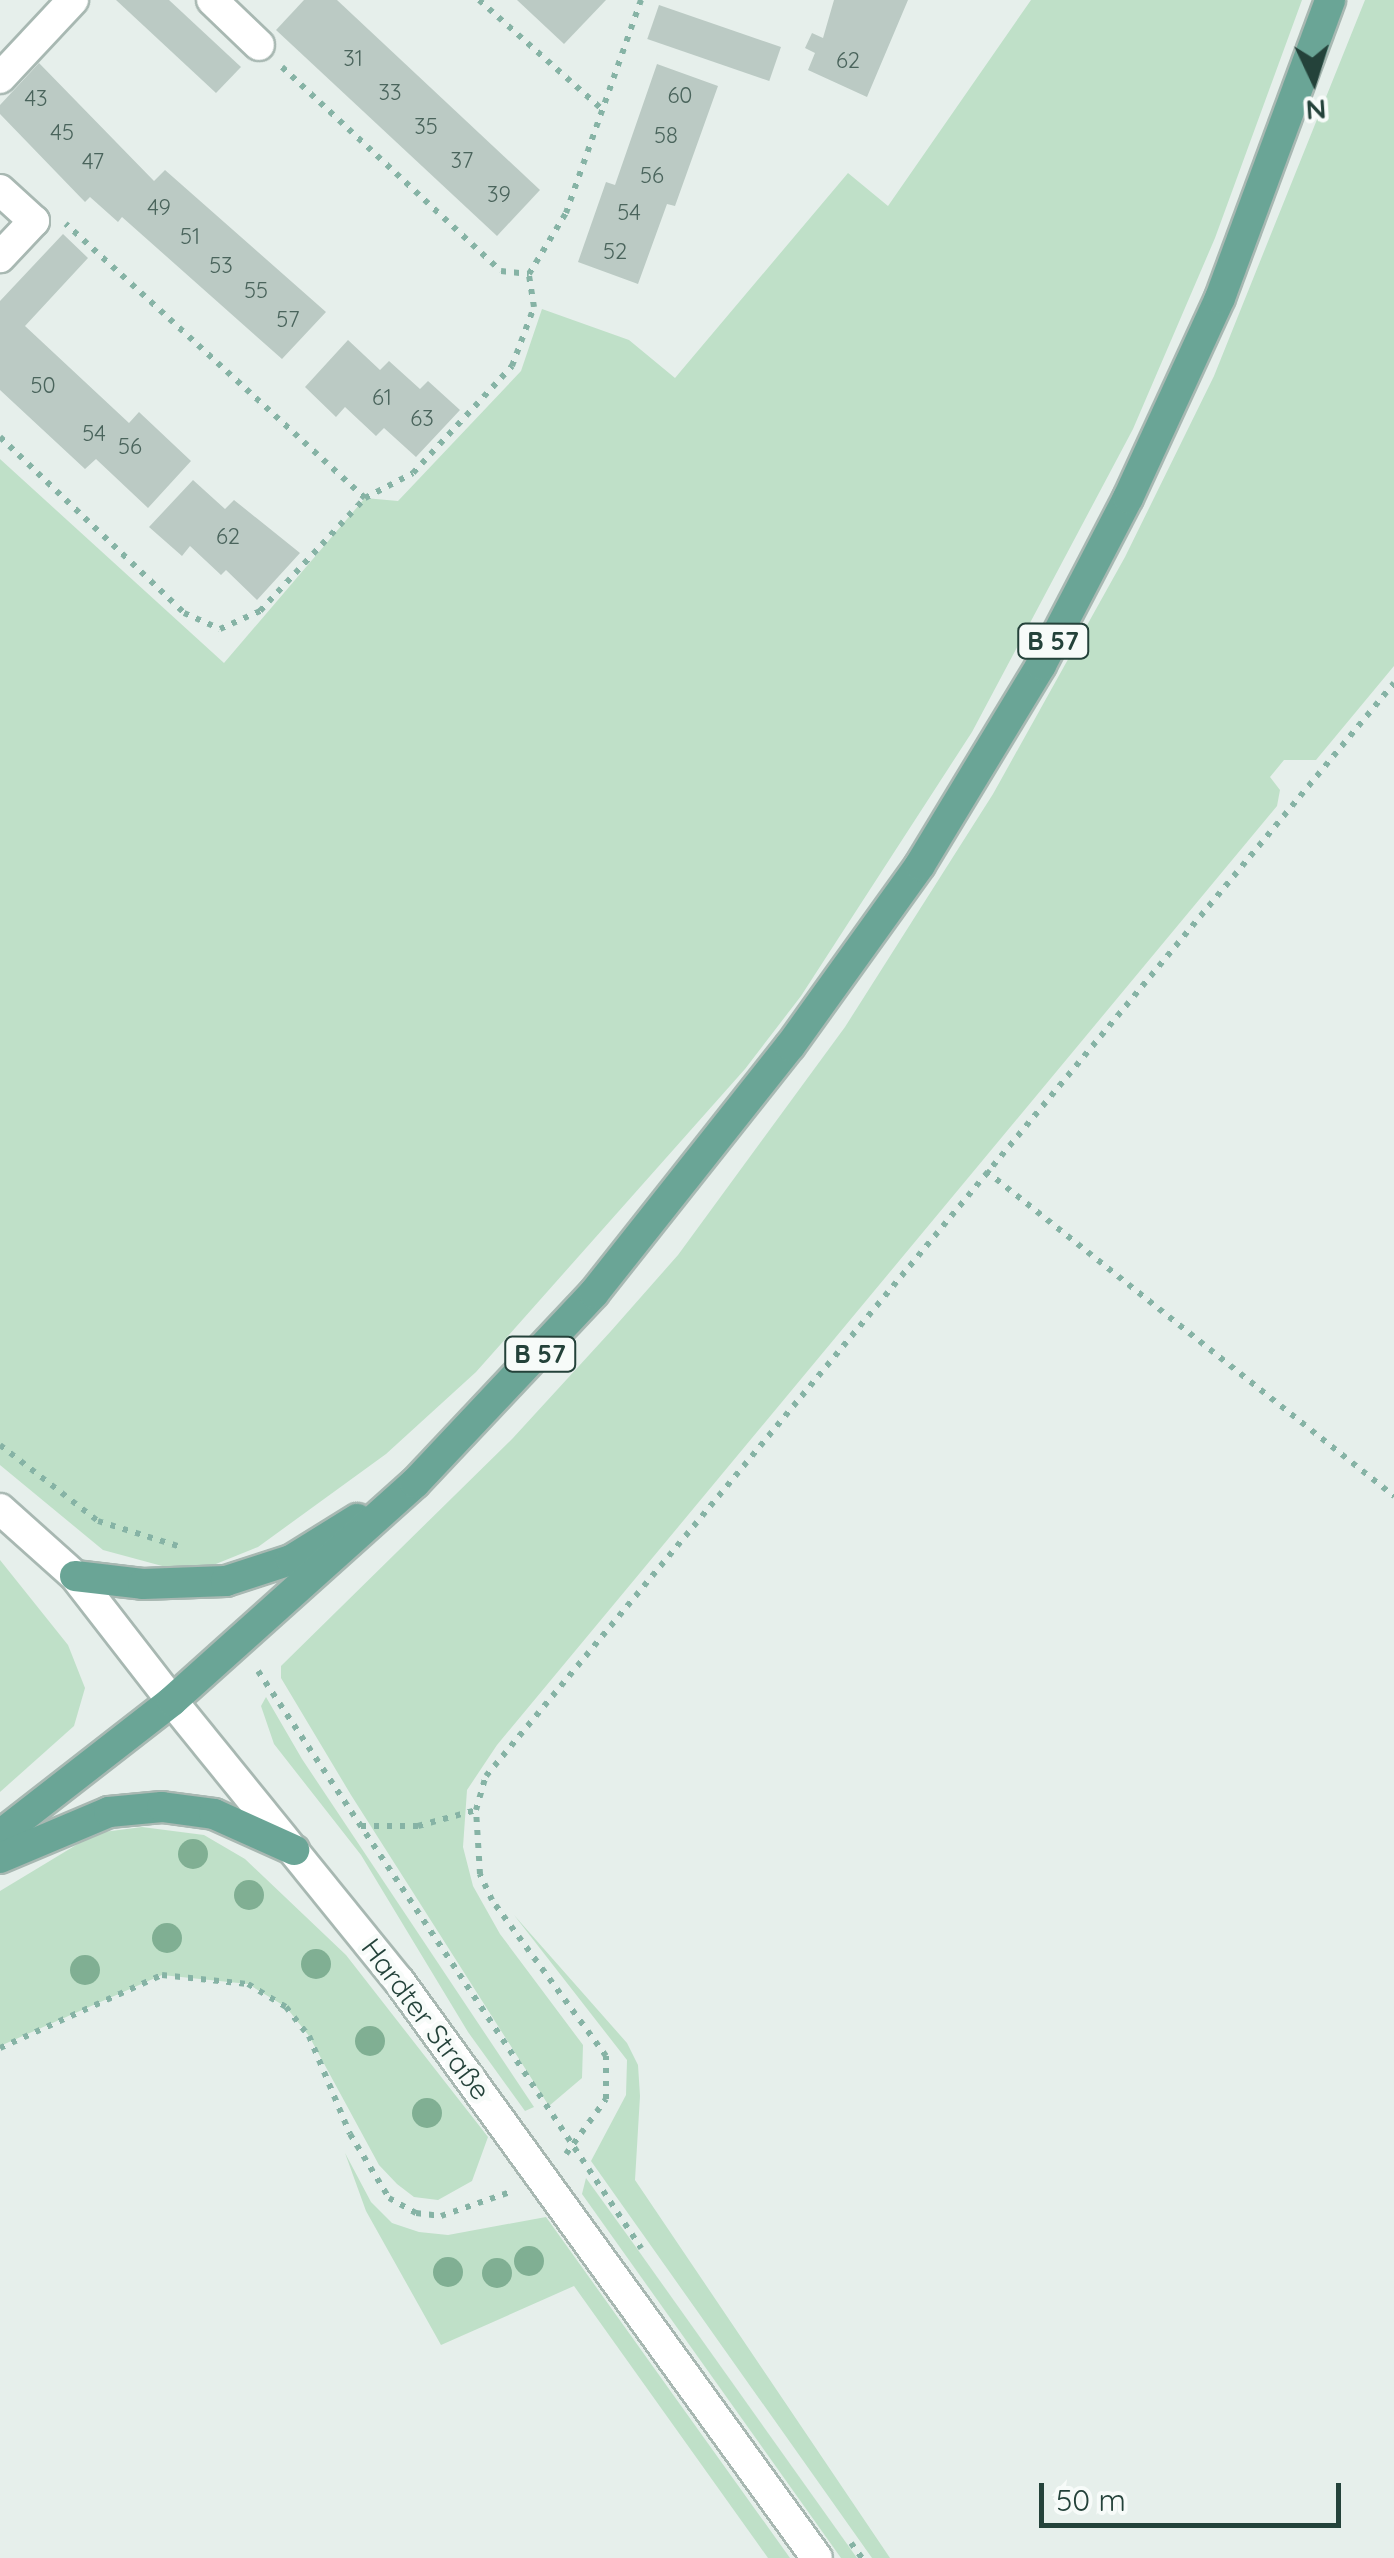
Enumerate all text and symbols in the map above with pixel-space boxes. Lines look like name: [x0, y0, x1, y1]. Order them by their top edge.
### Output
north arrow: [1264, 30, 1364, 130]
house number: 31: [343, 46, 363, 72]
house number: 62: [836, 48, 860, 74]
house number: 33: [378, 80, 402, 106]
house number: 60: [668, 83, 692, 109]
house number: 43: [24, 86, 48, 112]
text: N: [1305, 92, 1328, 129]
house number: 35: [414, 114, 438, 140]
house number: 45: [50, 120, 74, 146]
house number: 58: [654, 123, 678, 149]
house number: 37: [451, 148, 473, 174]
house number: 47: [82, 149, 104, 175]
house number: 56: [640, 163, 664, 189]
house number: 39: [487, 182, 511, 208]
house number: 49: [147, 195, 171, 221]
house number: 54: [617, 200, 641, 226]
house number: 51: [180, 224, 200, 250]
house number: 52: [603, 239, 627, 265]
house number: 53: [209, 253, 233, 279]
house number: 55: [244, 278, 268, 304]
house number: 57: [276, 307, 300, 333]
house number: 50: [30, 373, 56, 399]
house number: 61: [372, 385, 392, 411]
house number: 63: [410, 406, 434, 432]
house number: 54: [82, 421, 106, 447]
house number: 56: [118, 434, 142, 460]
house number: 62: [216, 524, 240, 550]
road number: B 57: [1016, 621, 1090, 661]
road number: B 57: [502, 1334, 578, 1374]
street label: Hardter Straße: [354, 1932, 498, 2106]
scale bar: [1044, 2463, 1346, 2525]
text: 50 m: [1056, 2481, 1126, 2519]

